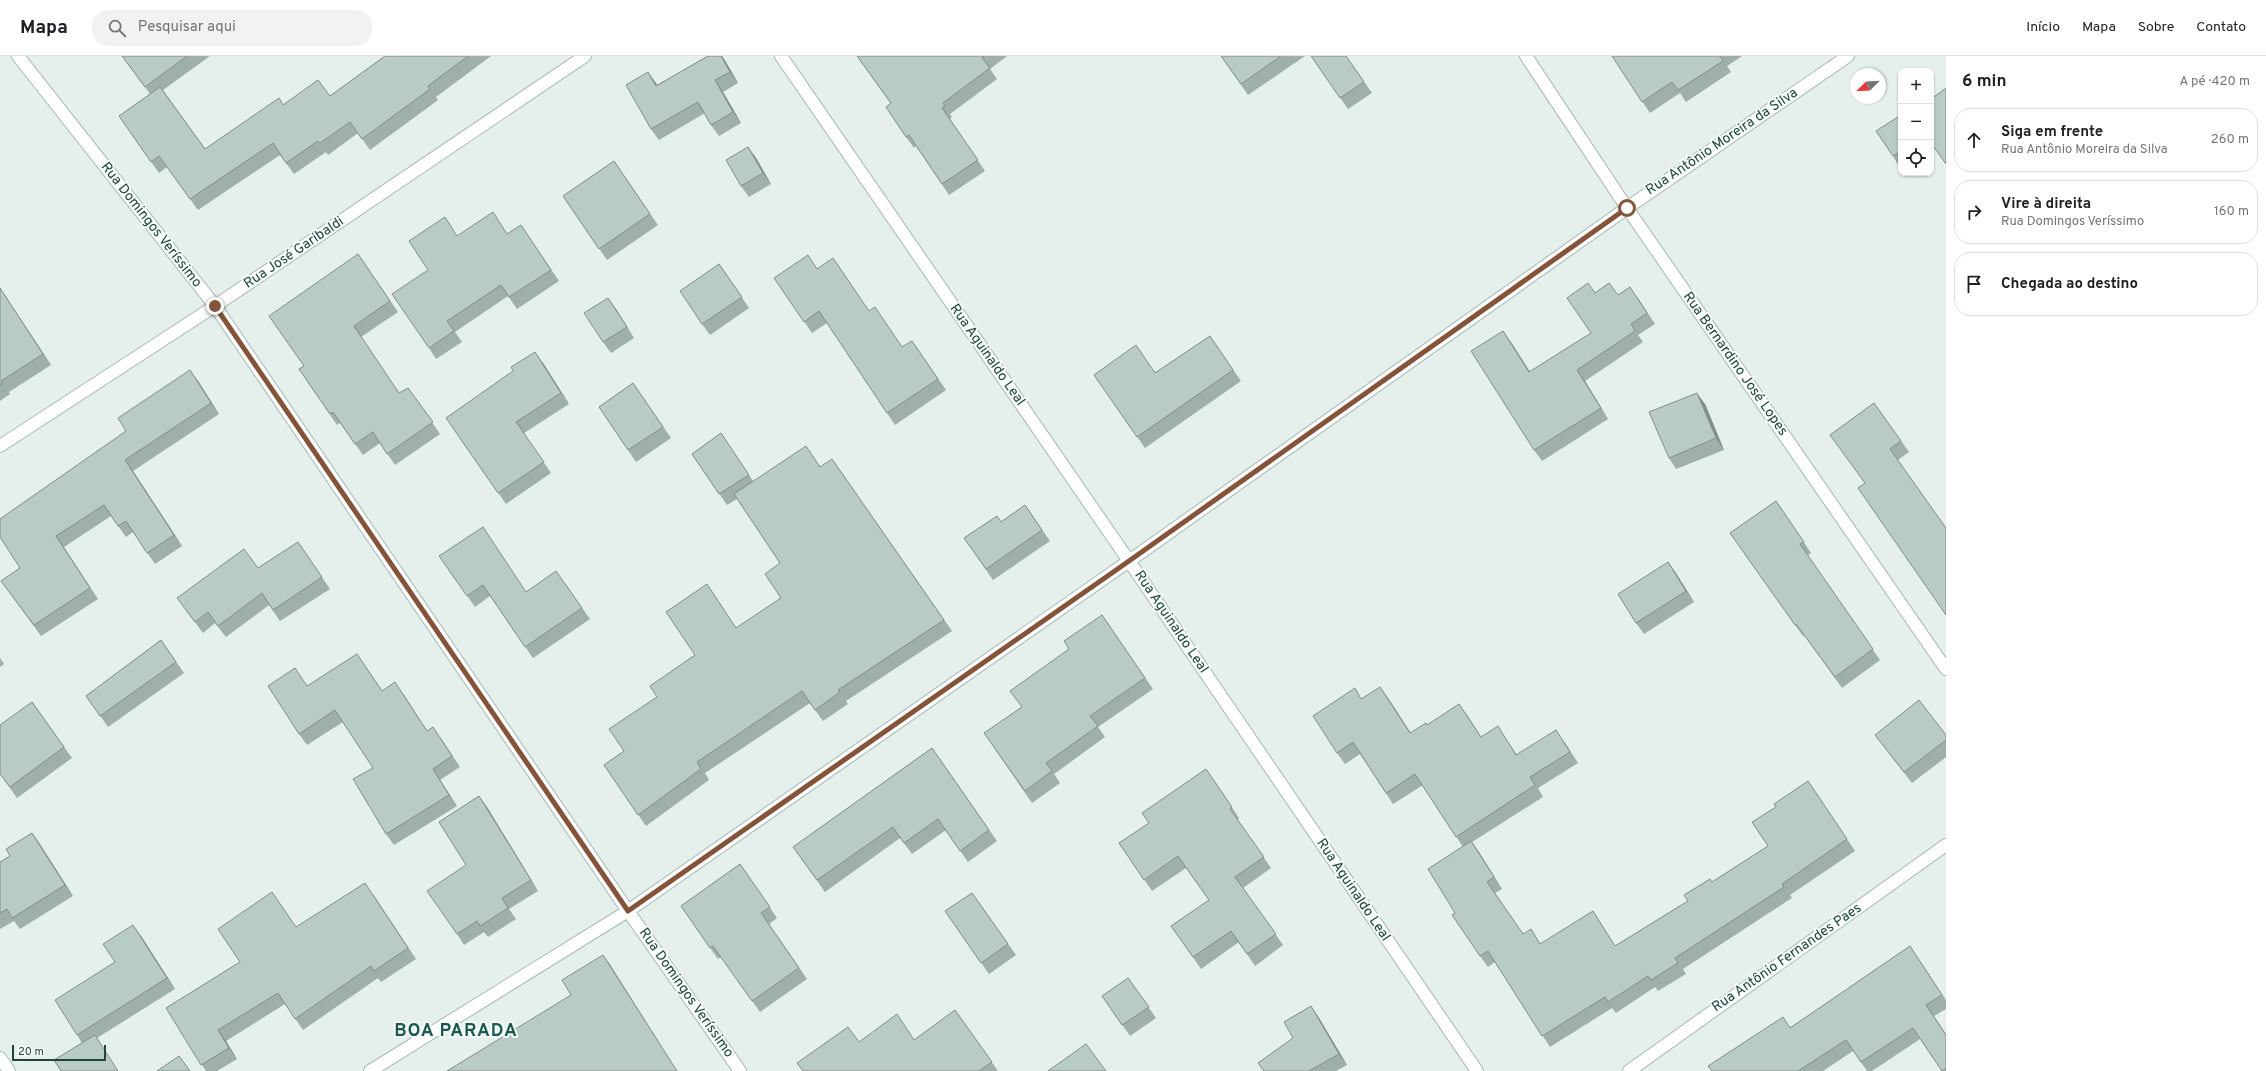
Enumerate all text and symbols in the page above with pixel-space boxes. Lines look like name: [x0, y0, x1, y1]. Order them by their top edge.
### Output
search box: [92, 10, 372, 46]
text: Mapa: [20, 16, 68, 40]
icon: search: [106, 17, 128, 39]
text: Pesquisar aqui: [138, 18, 236, 37]
text: Início: [2026, 19, 2060, 36]
text: Mapa: [2082, 19, 2116, 36]
text: Sobre: [2138, 19, 2174, 36]
text: Contato: [2196, 19, 2246, 36]
north arrow: [1850, 68, 1886, 104]
map controls: [1898, 68, 1934, 176]
button: +: [1898, 68, 1934, 104]
text: 6 min: [1962, 71, 2006, 93]
text: A pé · 420 m: [2180, 74, 2250, 90]
street label: Rua Antônio Moreira da Silva: [1643, 85, 1801, 199]
button: −: [1898, 104, 1934, 140]
text: Siga em frente: [2001, 123, 2103, 142]
icon: ahead: [1963, 129, 1985, 151]
text: 260 m: [2211, 132, 2249, 148]
button: locate: [1898, 140, 1934, 176]
text: Rua Antônio Moreira da Silva: [2001, 142, 2168, 158]
street label: Rua Domingos Veríssimo: [97, 159, 205, 291]
text: Vire à direita: [2001, 195, 2091, 214]
route start: [1618, 199, 1636, 217]
icon: right: [1963, 201, 1985, 223]
text: 160 m: [2214, 204, 2249, 220]
street label: Rua José Garibaldi: [241, 213, 347, 293]
text: Rua Domingos Veríssimo: [2001, 214, 2144, 230]
icon: arrive: [1963, 273, 1985, 295]
text: Chegada ao destino: [2001, 275, 2138, 294]
street label: Rua Bernardino José Lopes: [1679, 289, 1791, 439]
route end: [206, 297, 224, 315]
street label: Rua Aguinaldo Leal: [946, 301, 1028, 409]
street label: Rua Aguinaldo Leal: [1130, 567, 1212, 677]
street label: Rua Aguinaldo Leal: [1312, 835, 1394, 945]
street label: Rua Antônio Fernandes Paes: [1709, 900, 1865, 1016]
street label: Rua Domingos Veríssimo: [635, 925, 737, 1061]
district label: BOA PARADA: [394, 1020, 518, 1043]
scale bar: [12, 1043, 106, 1062]
text: 20 m: [18, 1045, 44, 1059]

